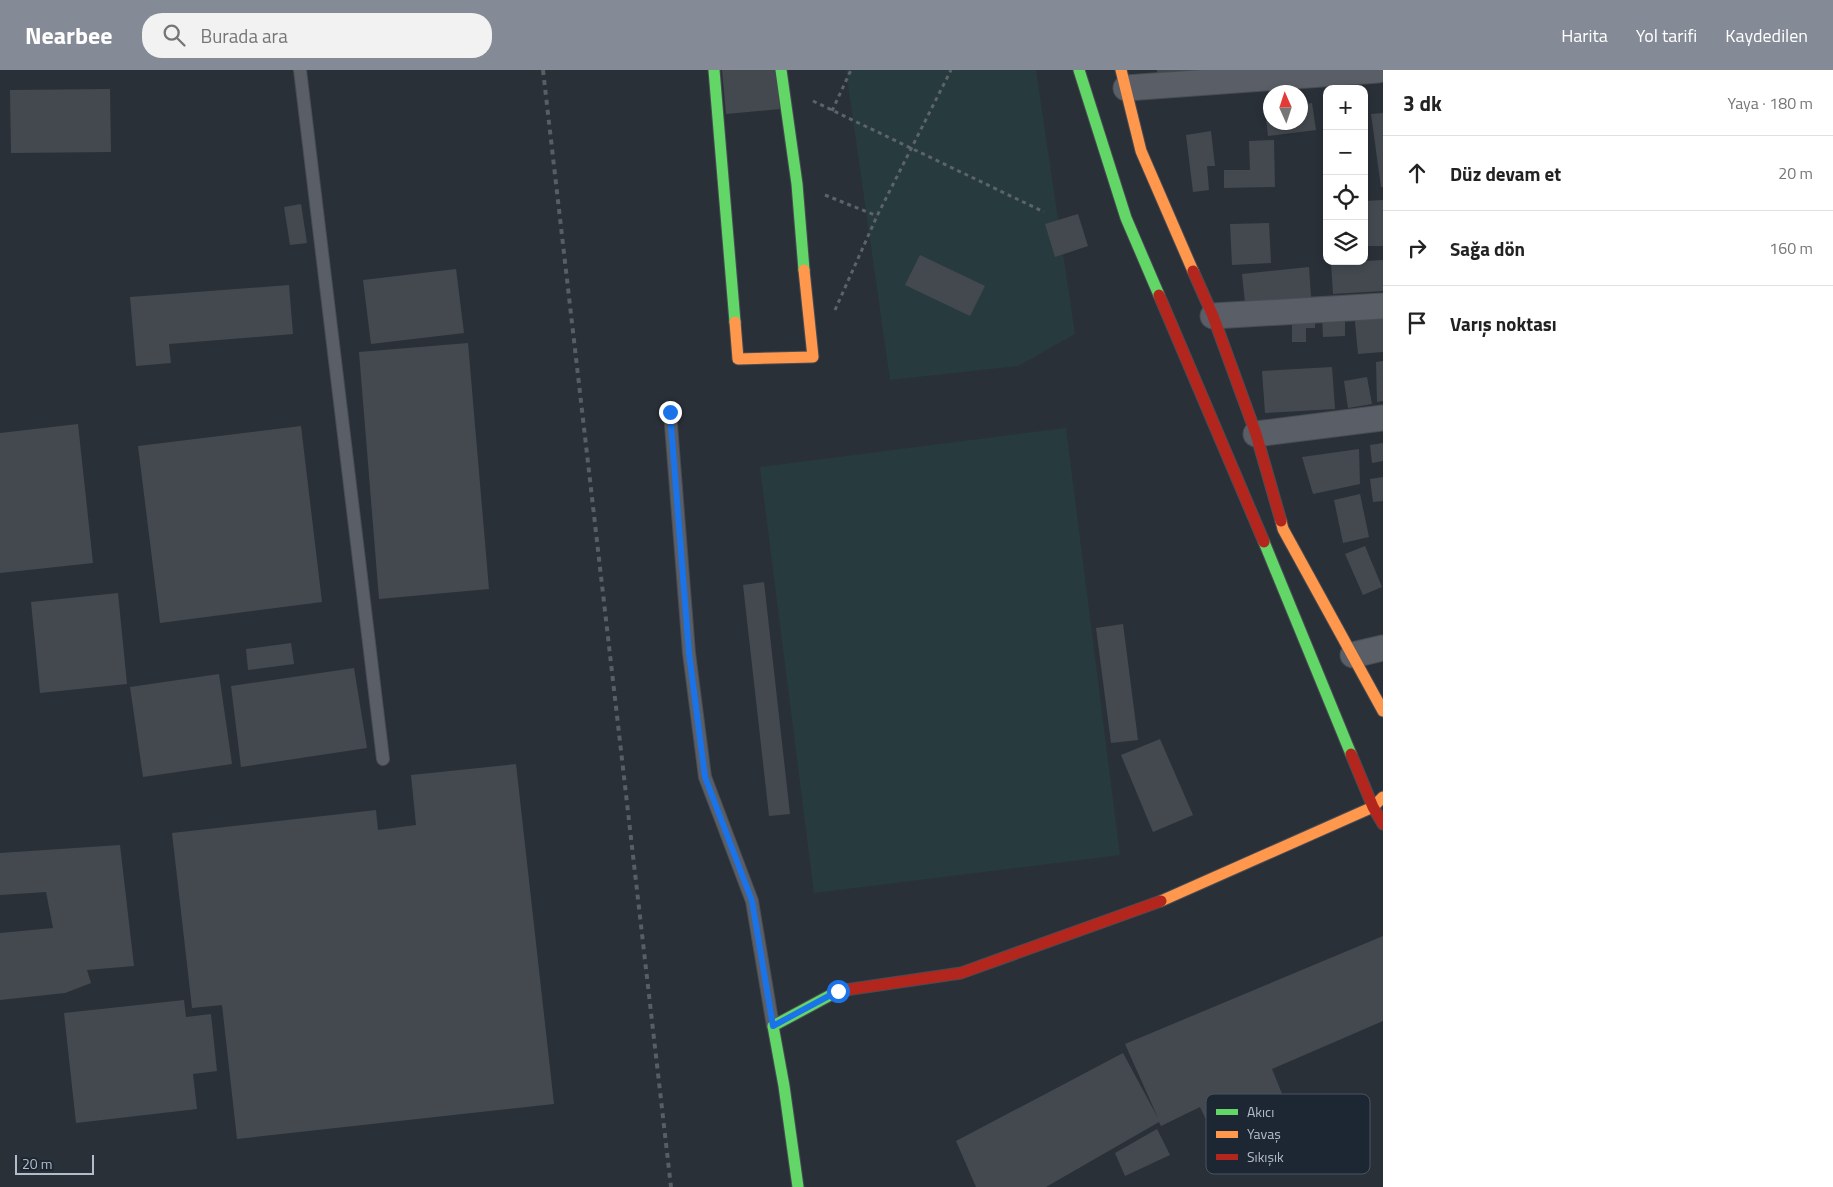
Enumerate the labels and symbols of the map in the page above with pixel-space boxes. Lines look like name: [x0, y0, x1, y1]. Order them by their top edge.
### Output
north arrow: [1263, 85, 1308, 130]
route end: [659, 401, 682, 424]
route start: [827, 980, 850, 1003]
legend: [1206, 1094, 1370, 1174]
text: Akıcı: [1247, 1101, 1274, 1122]
text: Yavaş: [1247, 1123, 1281, 1144]
text: Sıkışık: [1247, 1146, 1284, 1167]
scale bar: [15, 1152, 94, 1175]

